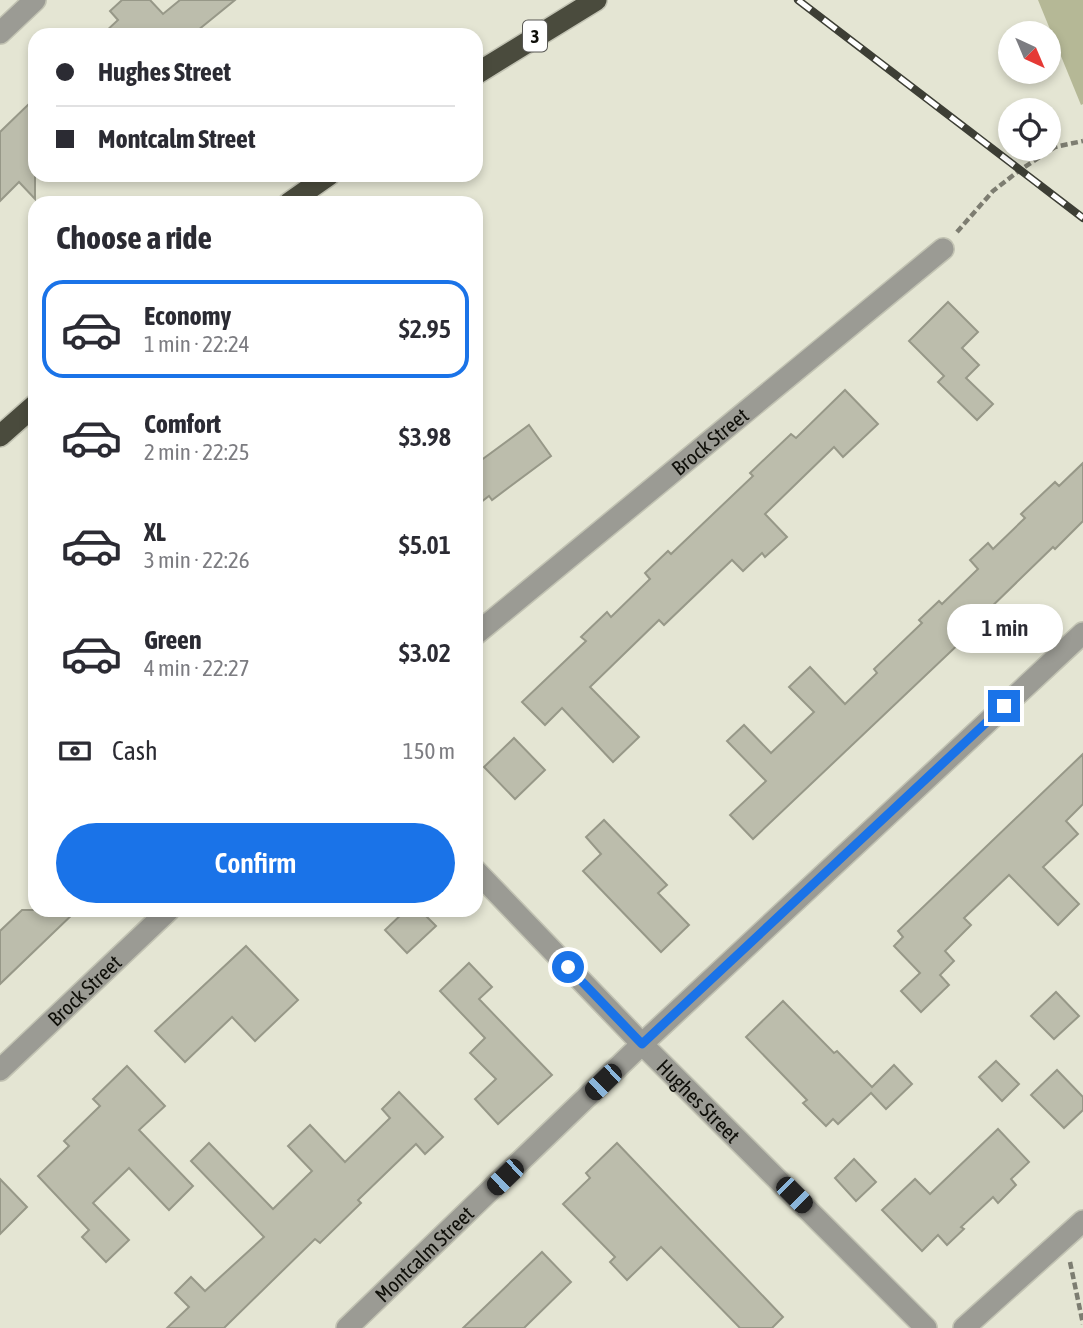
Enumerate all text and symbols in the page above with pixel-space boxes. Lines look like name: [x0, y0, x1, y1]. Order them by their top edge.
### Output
road number: 3: [523, 20, 547, 52]
north arrow: [998, 21, 1060, 84]
map controls: [998, 21, 1061, 161]
text: Hughes Street: [98, 57, 231, 87]
button: locate: [998, 98, 1061, 161]
text: Montcalm Street: [98, 124, 255, 154]
text: Choose a ride: [56, 219, 212, 256]
icon: car: [60, 298, 123, 361]
text: Economy: [144, 301, 231, 331]
text: $2.95: [399, 314, 451, 344]
text: 1 min · 22:24: [144, 331, 250, 357]
street label: Brock Street: [667, 403, 753, 480]
icon: car: [60, 406, 123, 469]
text: Comfort: [144, 409, 221, 439]
text: $3.98: [399, 422, 451, 452]
text: 2 min · 22:25: [144, 439, 250, 465]
icon: car: [60, 514, 123, 577]
text: XL: [144, 517, 166, 547]
text: $5.01: [399, 530, 451, 560]
text: 3 min · 22:26: [144, 547, 250, 573]
callout: 1 min: [946, 604, 1062, 654]
text: 1 min: [982, 615, 1028, 641]
icon: car: [60, 622, 123, 685]
text: Green: [144, 625, 202, 655]
text: $3.02: [399, 638, 451, 668]
text: 4 min · 22:27: [144, 655, 250, 681]
route end: [988, 690, 1020, 722]
icon: cash: [56, 732, 94, 770]
text: Cash: [112, 736, 158, 766]
text: 150 m: [403, 738, 455, 764]
button: Confirm: [56, 823, 455, 903]
street label: Brock Street: [43, 950, 126, 1031]
route start: [552, 951, 584, 983]
street label: Hughes Street: [652, 1054, 745, 1147]
car: [581, 1060, 626, 1104]
car: [483, 1155, 528, 1199]
car: [772, 1173, 817, 1217]
street label: Montcalm Street: [370, 1201, 478, 1307]

